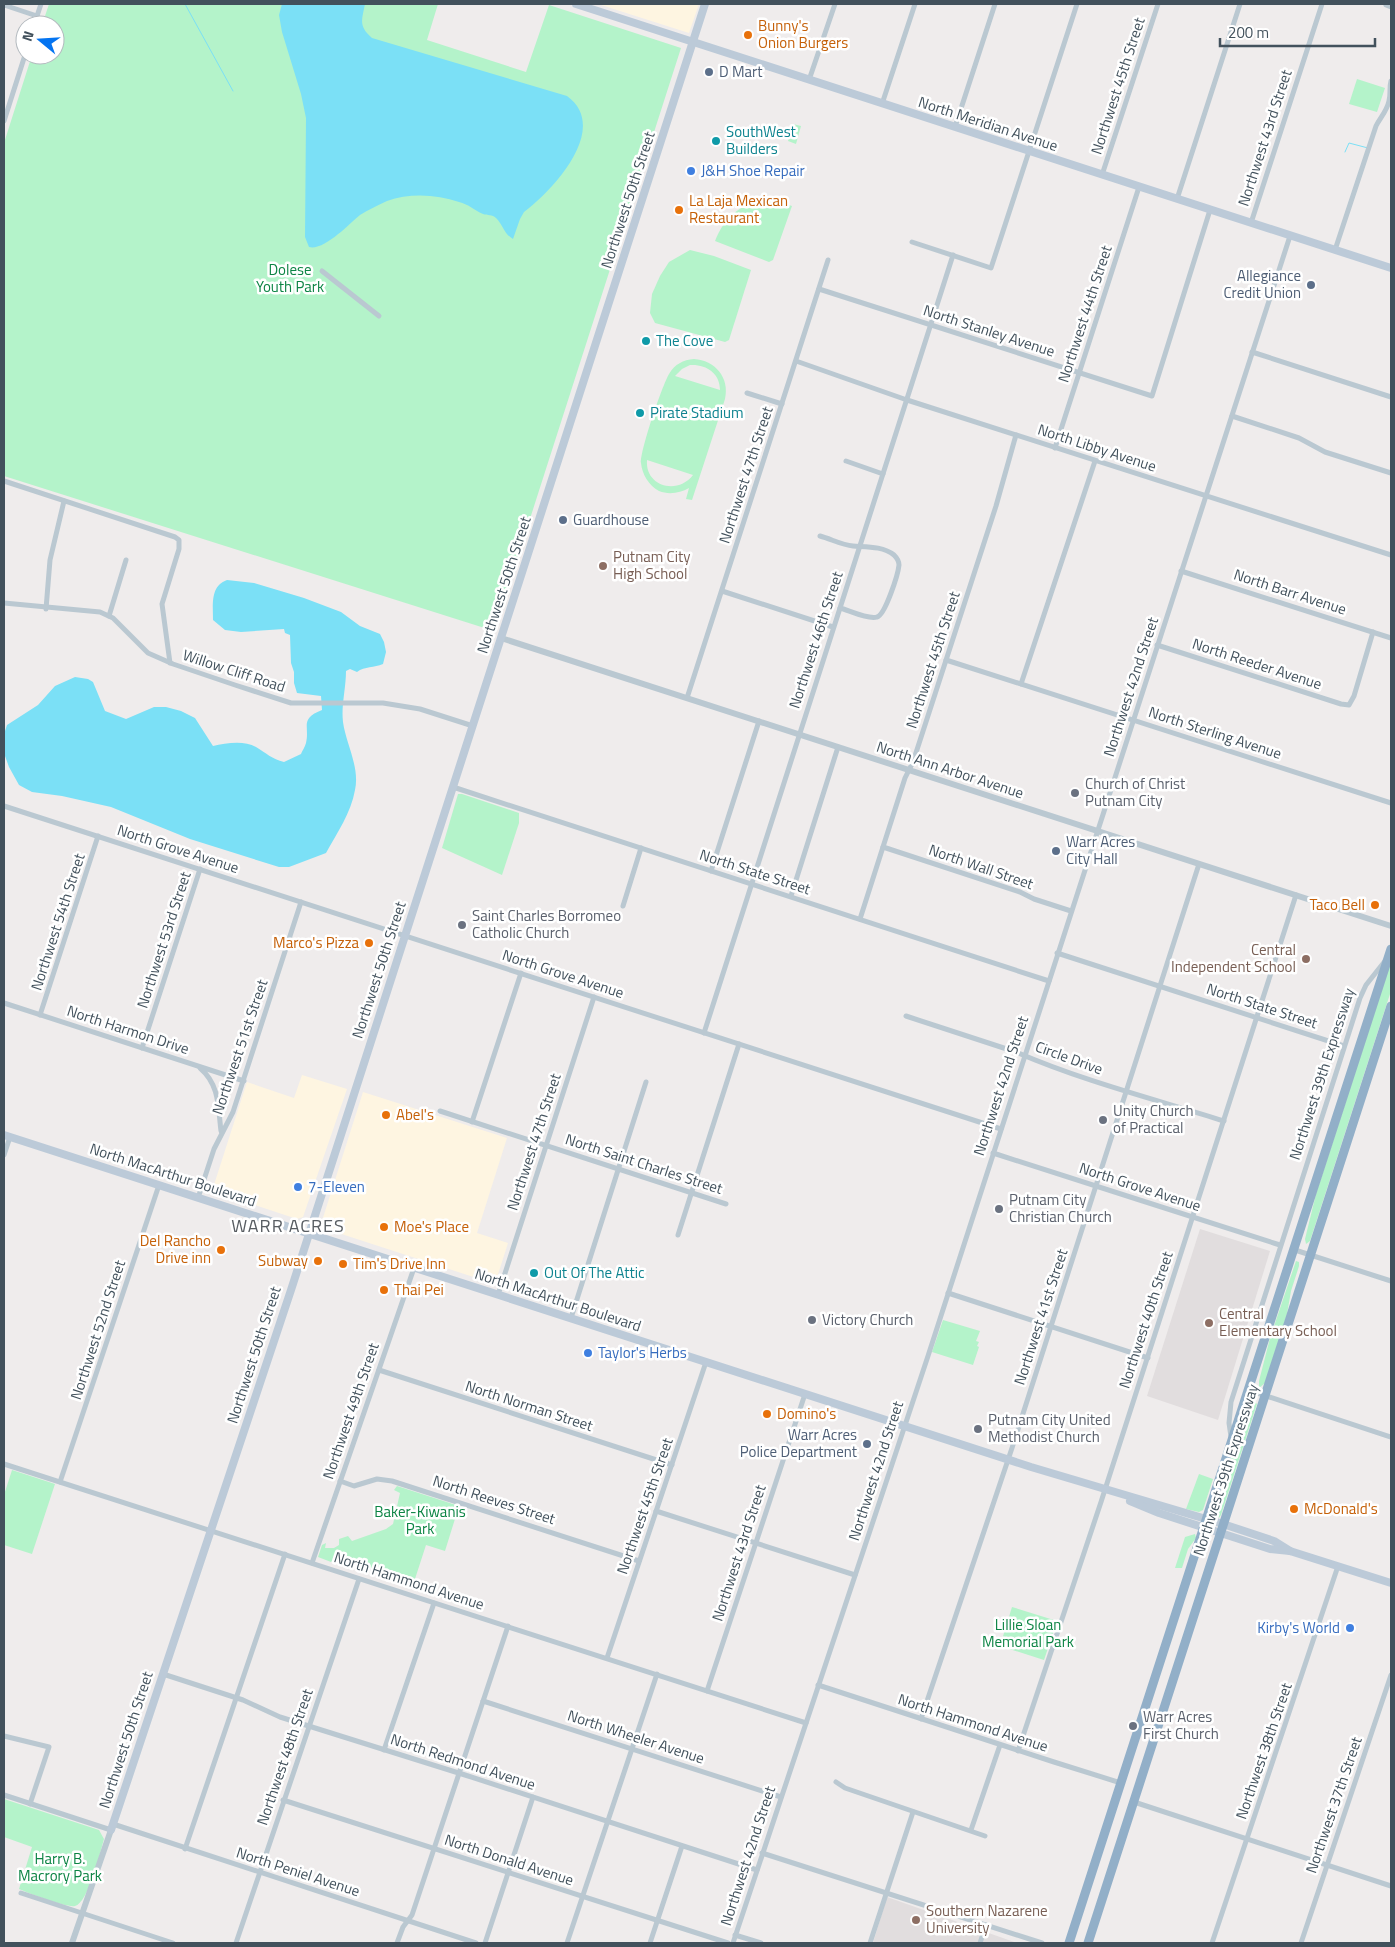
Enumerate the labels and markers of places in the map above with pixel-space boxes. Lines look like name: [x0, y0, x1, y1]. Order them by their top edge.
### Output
place label: Bunny's Onion Burgers: [758, 14, 848, 54]
marker: Bunny's Onion Burgers: [742, 29, 754, 41]
place label: D Mart: [719, 60, 763, 83]
marker: D Mart: [703, 66, 715, 78]
place label: SouthWest Builders: [726, 120, 797, 160]
marker: SouthWest Builders: [710, 135, 722, 147]
place label: J&H Shoe Repair: [701, 159, 805, 182]
marker: J&H Shoe Repair: [685, 165, 697, 177]
place label: La Laja Mexican Restaurant: [689, 189, 788, 229]
marker: La Laja Mexican Restaurant: [673, 204, 685, 216]
place label: Allegiance Credit Union: [1224, 264, 1301, 304]
marker: Allegiance Credit Union: [1305, 279, 1317, 291]
place label: The Cove: [656, 329, 713, 352]
marker: The Cove: [640, 335, 652, 347]
place label: Pirate Stadium: [650, 401, 744, 424]
marker: Pirate Stadium: [634, 407, 646, 419]
place label: Guardhouse: [573, 508, 649, 531]
marker: Guardhouse: [557, 514, 569, 526]
place label: Putnam City High School: [613, 545, 691, 585]
marker: Putnam City High School: [597, 560, 609, 572]
place label: Church of Christ Putnam City: [1085, 772, 1186, 812]
marker: Church of Christ Putnam City: [1069, 787, 1081, 799]
place label: Warr Acres City Hall: [1066, 830, 1135, 870]
marker: Warr Acres City Hall: [1050, 845, 1062, 857]
place label: Taco Bell: [1310, 893, 1365, 916]
marker: Taco Bell: [1369, 899, 1381, 911]
place label: Saint Charles Borromeo Catholic Church: [472, 904, 621, 944]
marker: Saint Charles Borromeo Catholic Church: [456, 919, 468, 931]
place label: Marco's Pizza: [273, 931, 359, 954]
marker: Marco's Pizza: [363, 937, 375, 949]
place label: Central Independent School: [1171, 938, 1296, 978]
marker: Central Independent School: [1300, 953, 1312, 965]
place label: Unity Church of Practical: [1113, 1099, 1194, 1139]
place label: Abel's: [396, 1103, 434, 1126]
marker: Abel's: [380, 1109, 392, 1121]
marker: Unity Church of Practical: [1097, 1114, 1109, 1126]
place label: 7-Eleven: [308, 1175, 365, 1198]
marker: 7-Eleven: [292, 1181, 304, 1193]
place label: Putnam City Christian Church: [1009, 1188, 1112, 1228]
marker: Putnam City Christian Church: [993, 1203, 1005, 1215]
place label: Moe's Place: [394, 1215, 469, 1238]
marker: Moe's Place: [378, 1221, 390, 1233]
place label: Del Rancho Drive inn: [140, 1229, 211, 1269]
marker: Del Rancho Drive inn: [215, 1244, 227, 1256]
place label: Subway: [258, 1249, 308, 1272]
place label: Tim's Drive Inn: [353, 1252, 446, 1275]
marker: Subway: [312, 1255, 324, 1267]
marker: Tim's Drive Inn: [337, 1258, 349, 1270]
place label: Out Of The Attic: [544, 1261, 645, 1284]
marker: Out Of The Attic: [528, 1267, 540, 1279]
place label: Thai Pei: [394, 1278, 444, 1301]
marker: Thai Pei: [378, 1284, 390, 1296]
place label: Central Elementary School: [1219, 1302, 1337, 1342]
place label: Victory Church: [822, 1308, 913, 1331]
marker: Victory Church: [806, 1314, 818, 1326]
marker: Central Elementary School: [1203, 1317, 1215, 1329]
place label: Taylor's Herbs: [598, 1341, 687, 1364]
marker: Taylor's Herbs: [582, 1347, 594, 1359]
place label: Domino's: [777, 1402, 836, 1425]
marker: Domino's: [761, 1408, 773, 1420]
place label: Putnam City United Methodist Church: [988, 1408, 1111, 1448]
place label: Warr Acres Police Department: [740, 1423, 858, 1463]
marker: Putnam City United Methodist Church: [972, 1423, 984, 1435]
marker: Warr Acres Police Department: [861, 1438, 873, 1450]
place label: McDonald's: [1304, 1497, 1378, 1520]
marker: McDonald's: [1288, 1503, 1300, 1515]
place label: Kirby's World: [1257, 1616, 1340, 1639]
marker: Kirby's World: [1344, 1622, 1356, 1634]
place label: Warr Acres First Church: [1143, 1705, 1219, 1745]
marker: Warr Acres First Church: [1127, 1720, 1139, 1732]
place label: Southern Nazarene University: [926, 1899, 1048, 1939]
marker: Southern Nazarene University: [910, 1914, 922, 1926]

